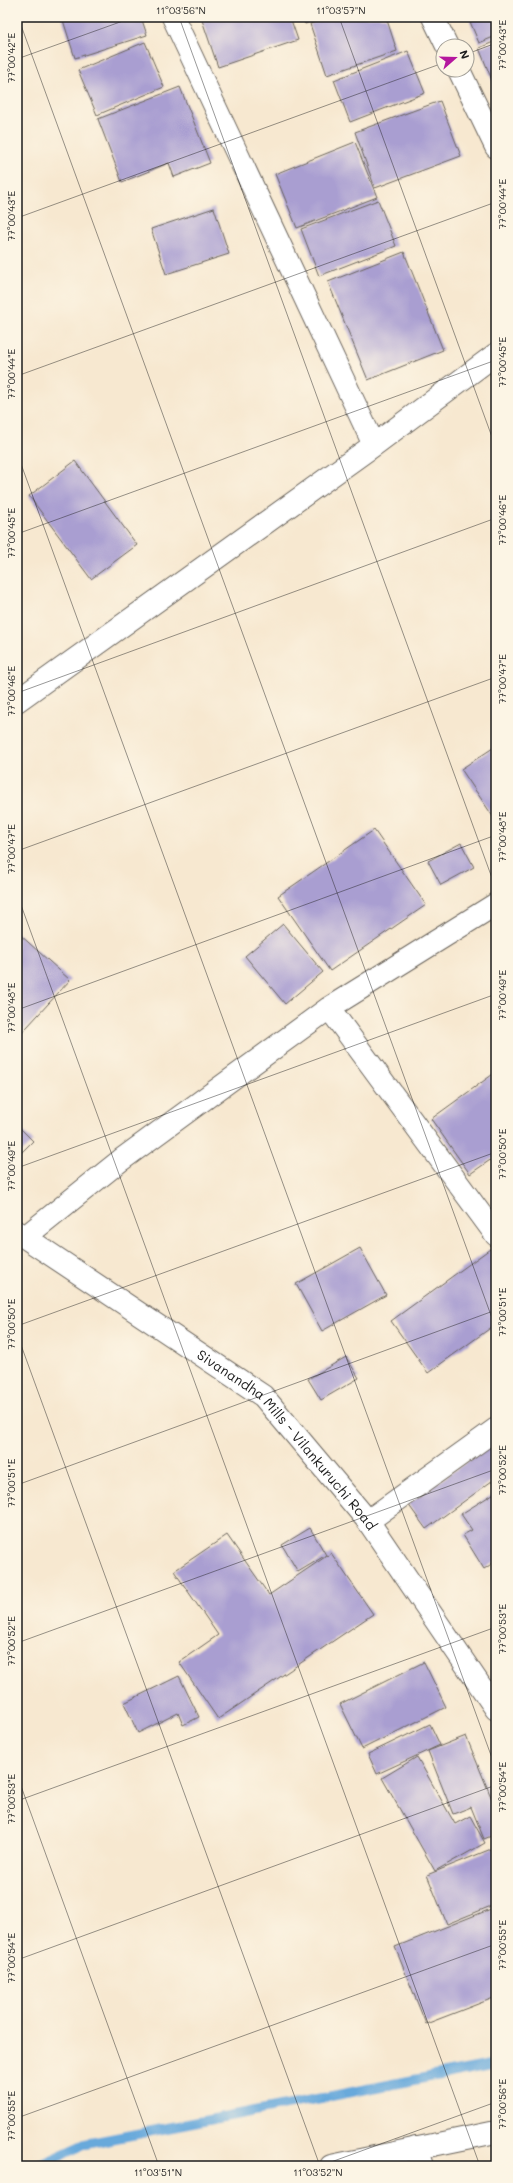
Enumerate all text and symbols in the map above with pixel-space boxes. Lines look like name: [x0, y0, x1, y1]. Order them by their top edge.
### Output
text: 11°03'56"N: [156, 3, 206, 17]
text: 11°03'57"N: [316, 3, 366, 17]
text: 77°00'43"E: [495, 19, 509, 70]
text: 77°00'42"E: [4, 33, 18, 83]
north arrow: [435, 38, 475, 78]
text: N: [456, 48, 473, 61]
text: 77°00'44"E: [495, 178, 509, 229]
text: 77°00'43"E: [4, 190, 18, 241]
text: 77°00'45"E: [495, 336, 509, 387]
text: 77°00'44"E: [4, 348, 18, 399]
text: 77°00'46"E: [495, 494, 509, 545]
text: 77°00'45"E: [4, 507, 18, 558]
text: 77°00'47"E: [495, 654, 509, 704]
text: 77°00'46"E: [4, 665, 18, 716]
text: 77°00'48"E: [495, 811, 509, 862]
text: 77°00'47"E: [4, 824, 18, 874]
text: 77°00'49"E: [495, 969, 509, 1020]
text: 77°00'48"E: [4, 982, 18, 1033]
text: 77°00'50"E: [495, 1128, 509, 1179]
text: 77°00'49"E: [4, 1140, 18, 1191]
text: 77°00'51"E: [495, 1287, 509, 1337]
text: 77°00'50"E: [4, 1298, 18, 1349]
street label: Sivanandha Mills - Vilankuruchi Road: [193, 1345, 381, 1534]
text: 77°00'52"E: [495, 1445, 509, 1495]
text: 77°00'51"E: [4, 1458, 18, 1508]
text: 77°00'53"E: [495, 1604, 509, 1654]
text: 77°00'52"E: [4, 1616, 18, 1666]
text: 77°00'54"E: [495, 1761, 509, 1812]
text: 77°00'53"E: [4, 1774, 18, 1824]
text: 77°00'55"E: [495, 1920, 509, 1970]
text: 77°00'54"E: [4, 1932, 18, 1983]
text: 77°00'56"E: [495, 2078, 509, 2129]
text: 77°00'55"E: [4, 2091, 18, 2141]
text: 11°03'51"N: [134, 2165, 182, 2179]
text: 11°03'52"N: [293, 2165, 343, 2179]

